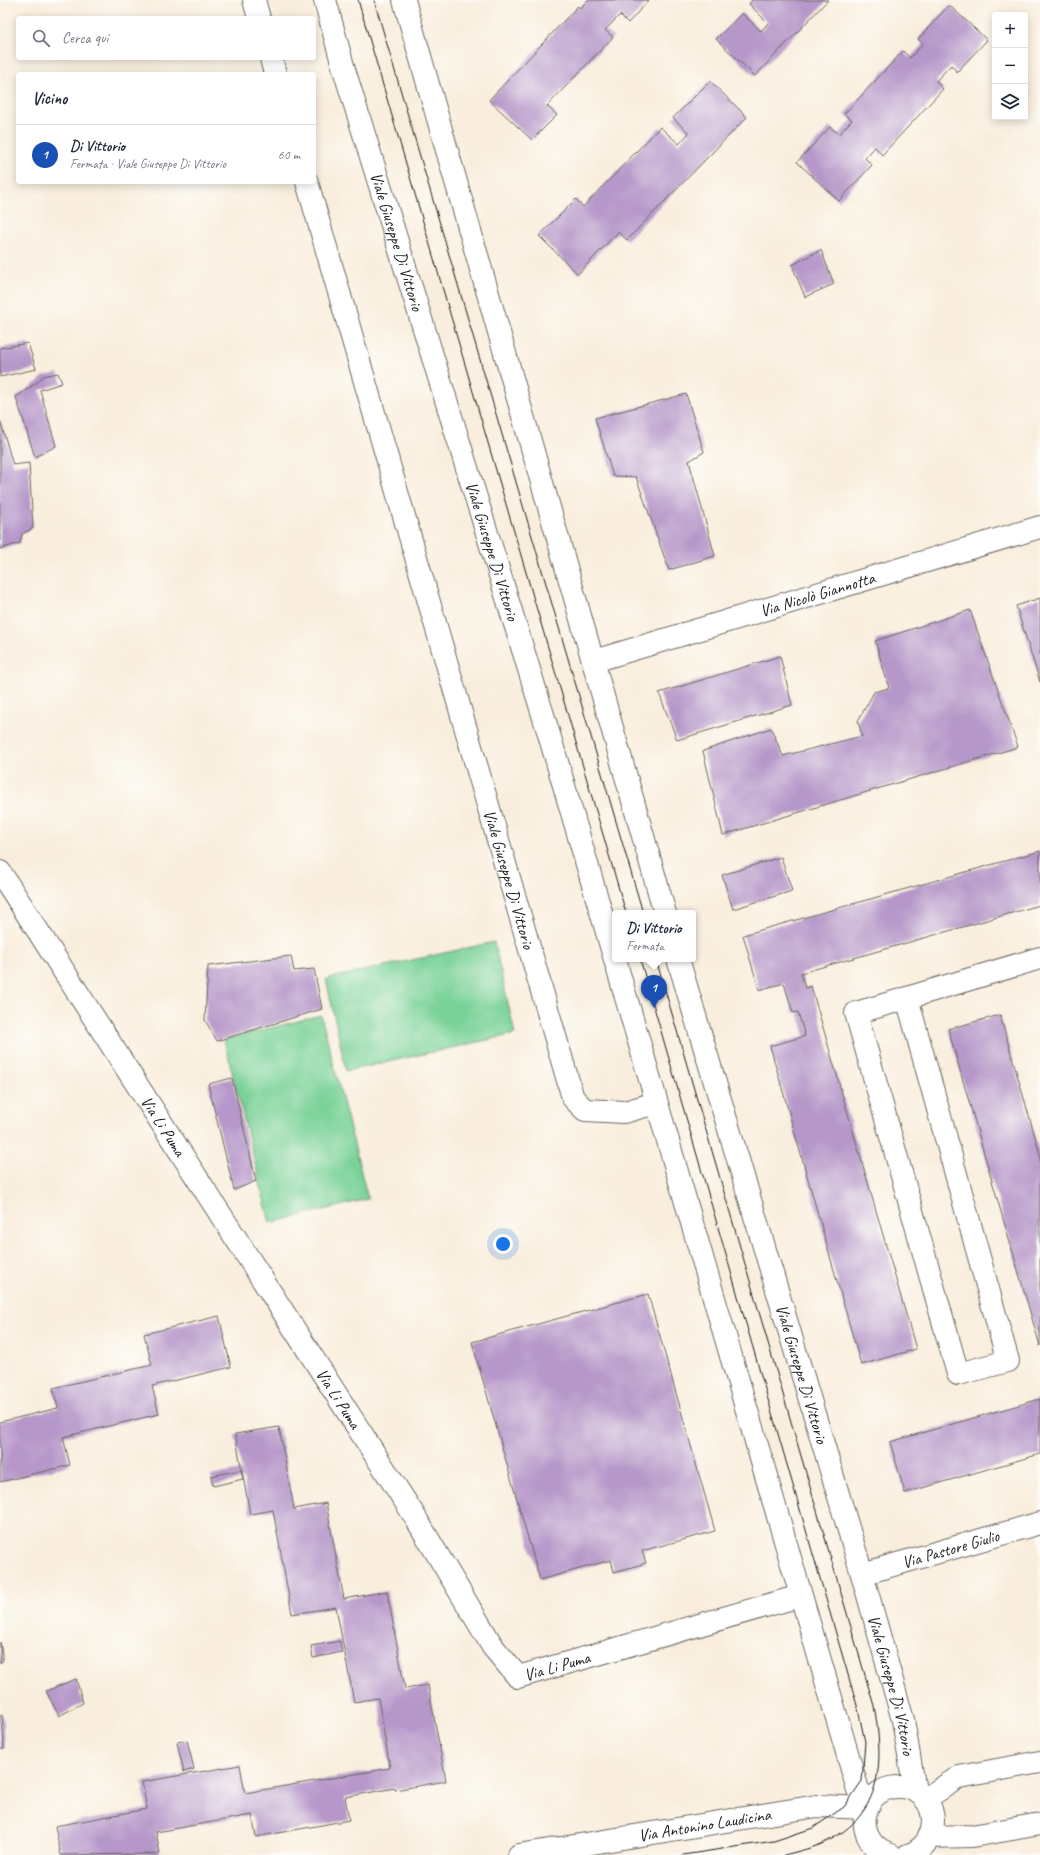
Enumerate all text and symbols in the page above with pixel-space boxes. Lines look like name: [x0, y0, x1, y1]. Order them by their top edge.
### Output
map controls: [992, 12, 1028, 120]
button: +: [992, 12, 1028, 48]
search box: [16, 16, 316, 60]
icon: search: [30, 27, 52, 49]
text: Cerca qui: [62, 29, 108, 48]
button: −: [992, 48, 1028, 84]
button: layers: [992, 84, 1028, 120]
text: Vicino: [32, 88, 67, 109]
text: Di Vittorio: [70, 137, 125, 156]
text: 1: [42, 147, 48, 163]
text: 60 m: [278, 147, 300, 163]
text: Fermata · Viale Giuseppe Di Vittorio: [70, 156, 226, 172]
street label: Viale Giuseppe Di Vittorio: [365, 170, 428, 314]
street label: Viale Giuseppe Di Vittorio: [461, 479, 524, 624]
street label: Via Nicolò Giannotta: [757, 567, 879, 622]
street label: Viale Giuseppe Di Vittorio: [479, 807, 539, 952]
popup: [612, 910, 696, 962]
text: Di Vittorio: [626, 919, 682, 938]
text: Fermata: [626, 938, 664, 954]
pin: 1: [641, 975, 667, 1008]
street label: Via Li Puma: [136, 1092, 191, 1161]
your location: [493, 1234, 513, 1254]
street label: Viale Giuseppe Di Vittorio: [771, 1302, 833, 1447]
street label: Via Li Puma: [311, 1365, 366, 1434]
street label: Via Pastore Giulio: [900, 1525, 1002, 1573]
street label: Viale Giuseppe Di Vittorio: [863, 1613, 919, 1758]
street label: Via Li Puma: [522, 1647, 593, 1686]
street label: Via Antonino Laudicina: [637, 1804, 774, 1846]

